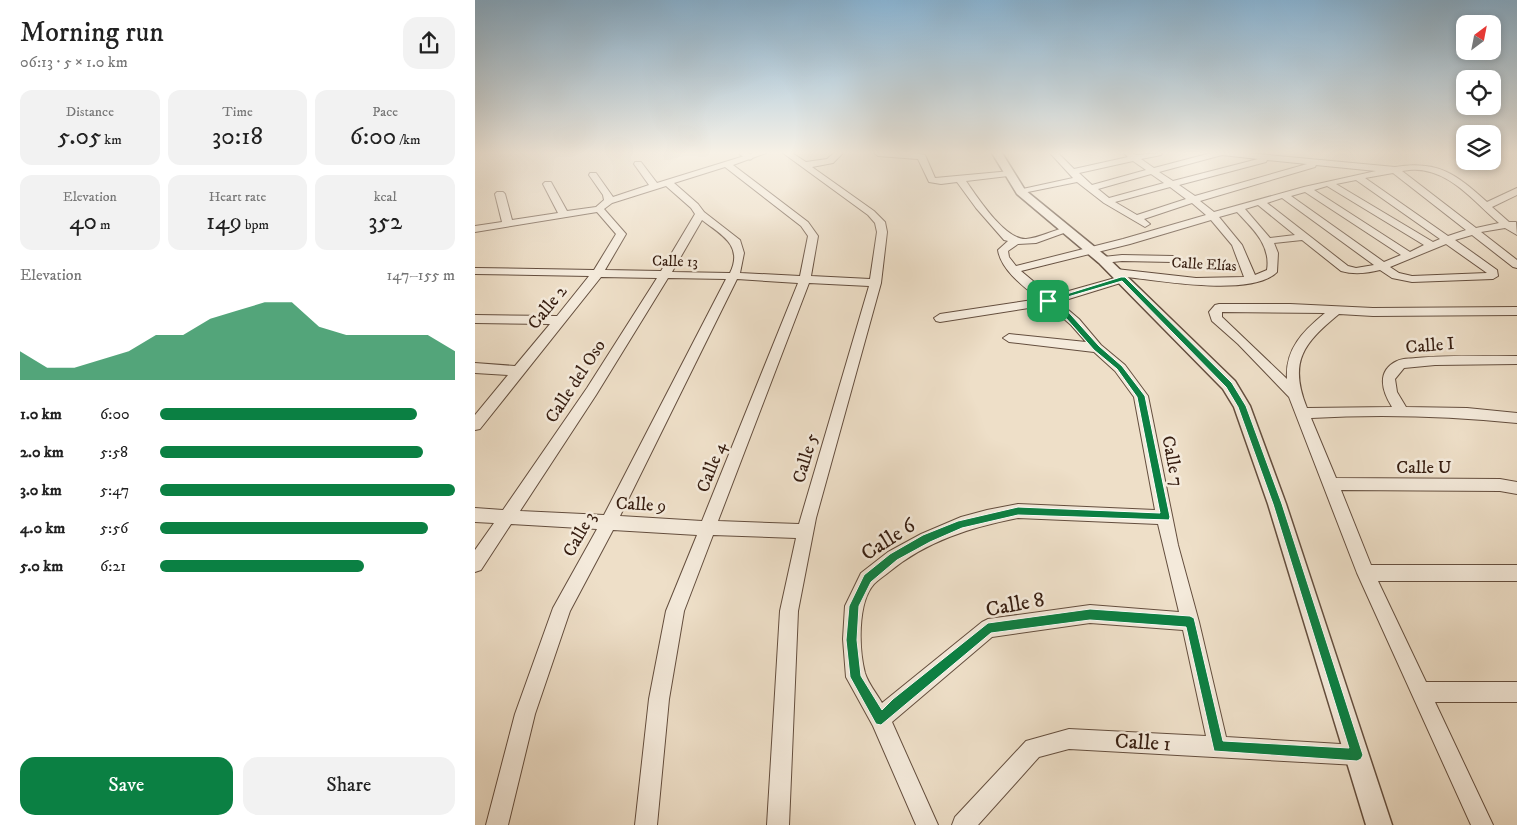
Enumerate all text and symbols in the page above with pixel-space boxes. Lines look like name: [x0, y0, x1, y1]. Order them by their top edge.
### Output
text: Morning run: [20, 15, 164, 50]
north arrow: [1456, 15, 1501, 60]
map controls: [1456, 15, 1501, 170]
button: share: [403, 17, 455, 69]
text: 06:13 · 5 × 1.0 km: [20, 52, 128, 72]
button: locate: [1456, 70, 1501, 115]
text: Distance: [66, 103, 114, 121]
text: Time: [222, 103, 253, 121]
text: Pace: [372, 103, 398, 121]
text: 5.05: [58, 121, 101, 152]
text: 30:18: [212, 121, 263, 152]
text: 6:00: [350, 121, 396, 152]
button: layers: [1456, 125, 1501, 170]
text: km: [101, 131, 122, 149]
text: /km: [396, 131, 421, 149]
text: Elevation: [63, 188, 117, 206]
text: Heart rate: [209, 188, 266, 206]
text: kcal: [374, 188, 397, 206]
text: 40: [69, 206, 97, 237]
text: 149: [206, 206, 242, 237]
text: 352: [368, 206, 402, 237]
text: m: [97, 216, 111, 234]
text: bpm: [242, 216, 269, 234]
street label: Calle 13: [652, 252, 698, 271]
street label: Calle Elías: [1171, 253, 1237, 276]
text: Elevation: [20, 265, 82, 285]
text: 147–155 m: [386, 265, 455, 285]
pin: [1027, 280, 1069, 322]
street label: Calle 2: [523, 281, 572, 334]
icon: arrive: [1034, 287, 1062, 315]
street label: Calle I: [1405, 333, 1456, 359]
street label: Calle del Oso: [541, 336, 611, 427]
text: 1.0 km: [20, 404, 62, 424]
text: 6:00: [100, 404, 130, 424]
street label: Calle 5: [788, 431, 824, 486]
street label: Calle 7: [1156, 434, 1188, 488]
street label: Calle 4: [692, 439, 732, 496]
text: 2.0 km: [20, 442, 64, 462]
text: 5:58: [100, 442, 128, 462]
street label: Calle U: [1396, 457, 1452, 479]
text: 3.0 km: [20, 480, 62, 500]
text: 5:47: [100, 480, 129, 500]
street label: Calle 9: [615, 493, 667, 517]
street label: Calle 3: [559, 508, 601, 561]
street label: Calle 6: [856, 512, 921, 567]
text: 4.0 km: [20, 518, 65, 538]
text: 5:56: [100, 518, 128, 538]
text: 5.0 km: [20, 556, 63, 576]
text: 6:21: [100, 556, 126, 576]
street label: Calle 8: [984, 587, 1047, 623]
street label: Calle 1: [1114, 729, 1172, 757]
button: Save: [20, 757, 233, 815]
button: Share: [243, 757, 455, 815]

